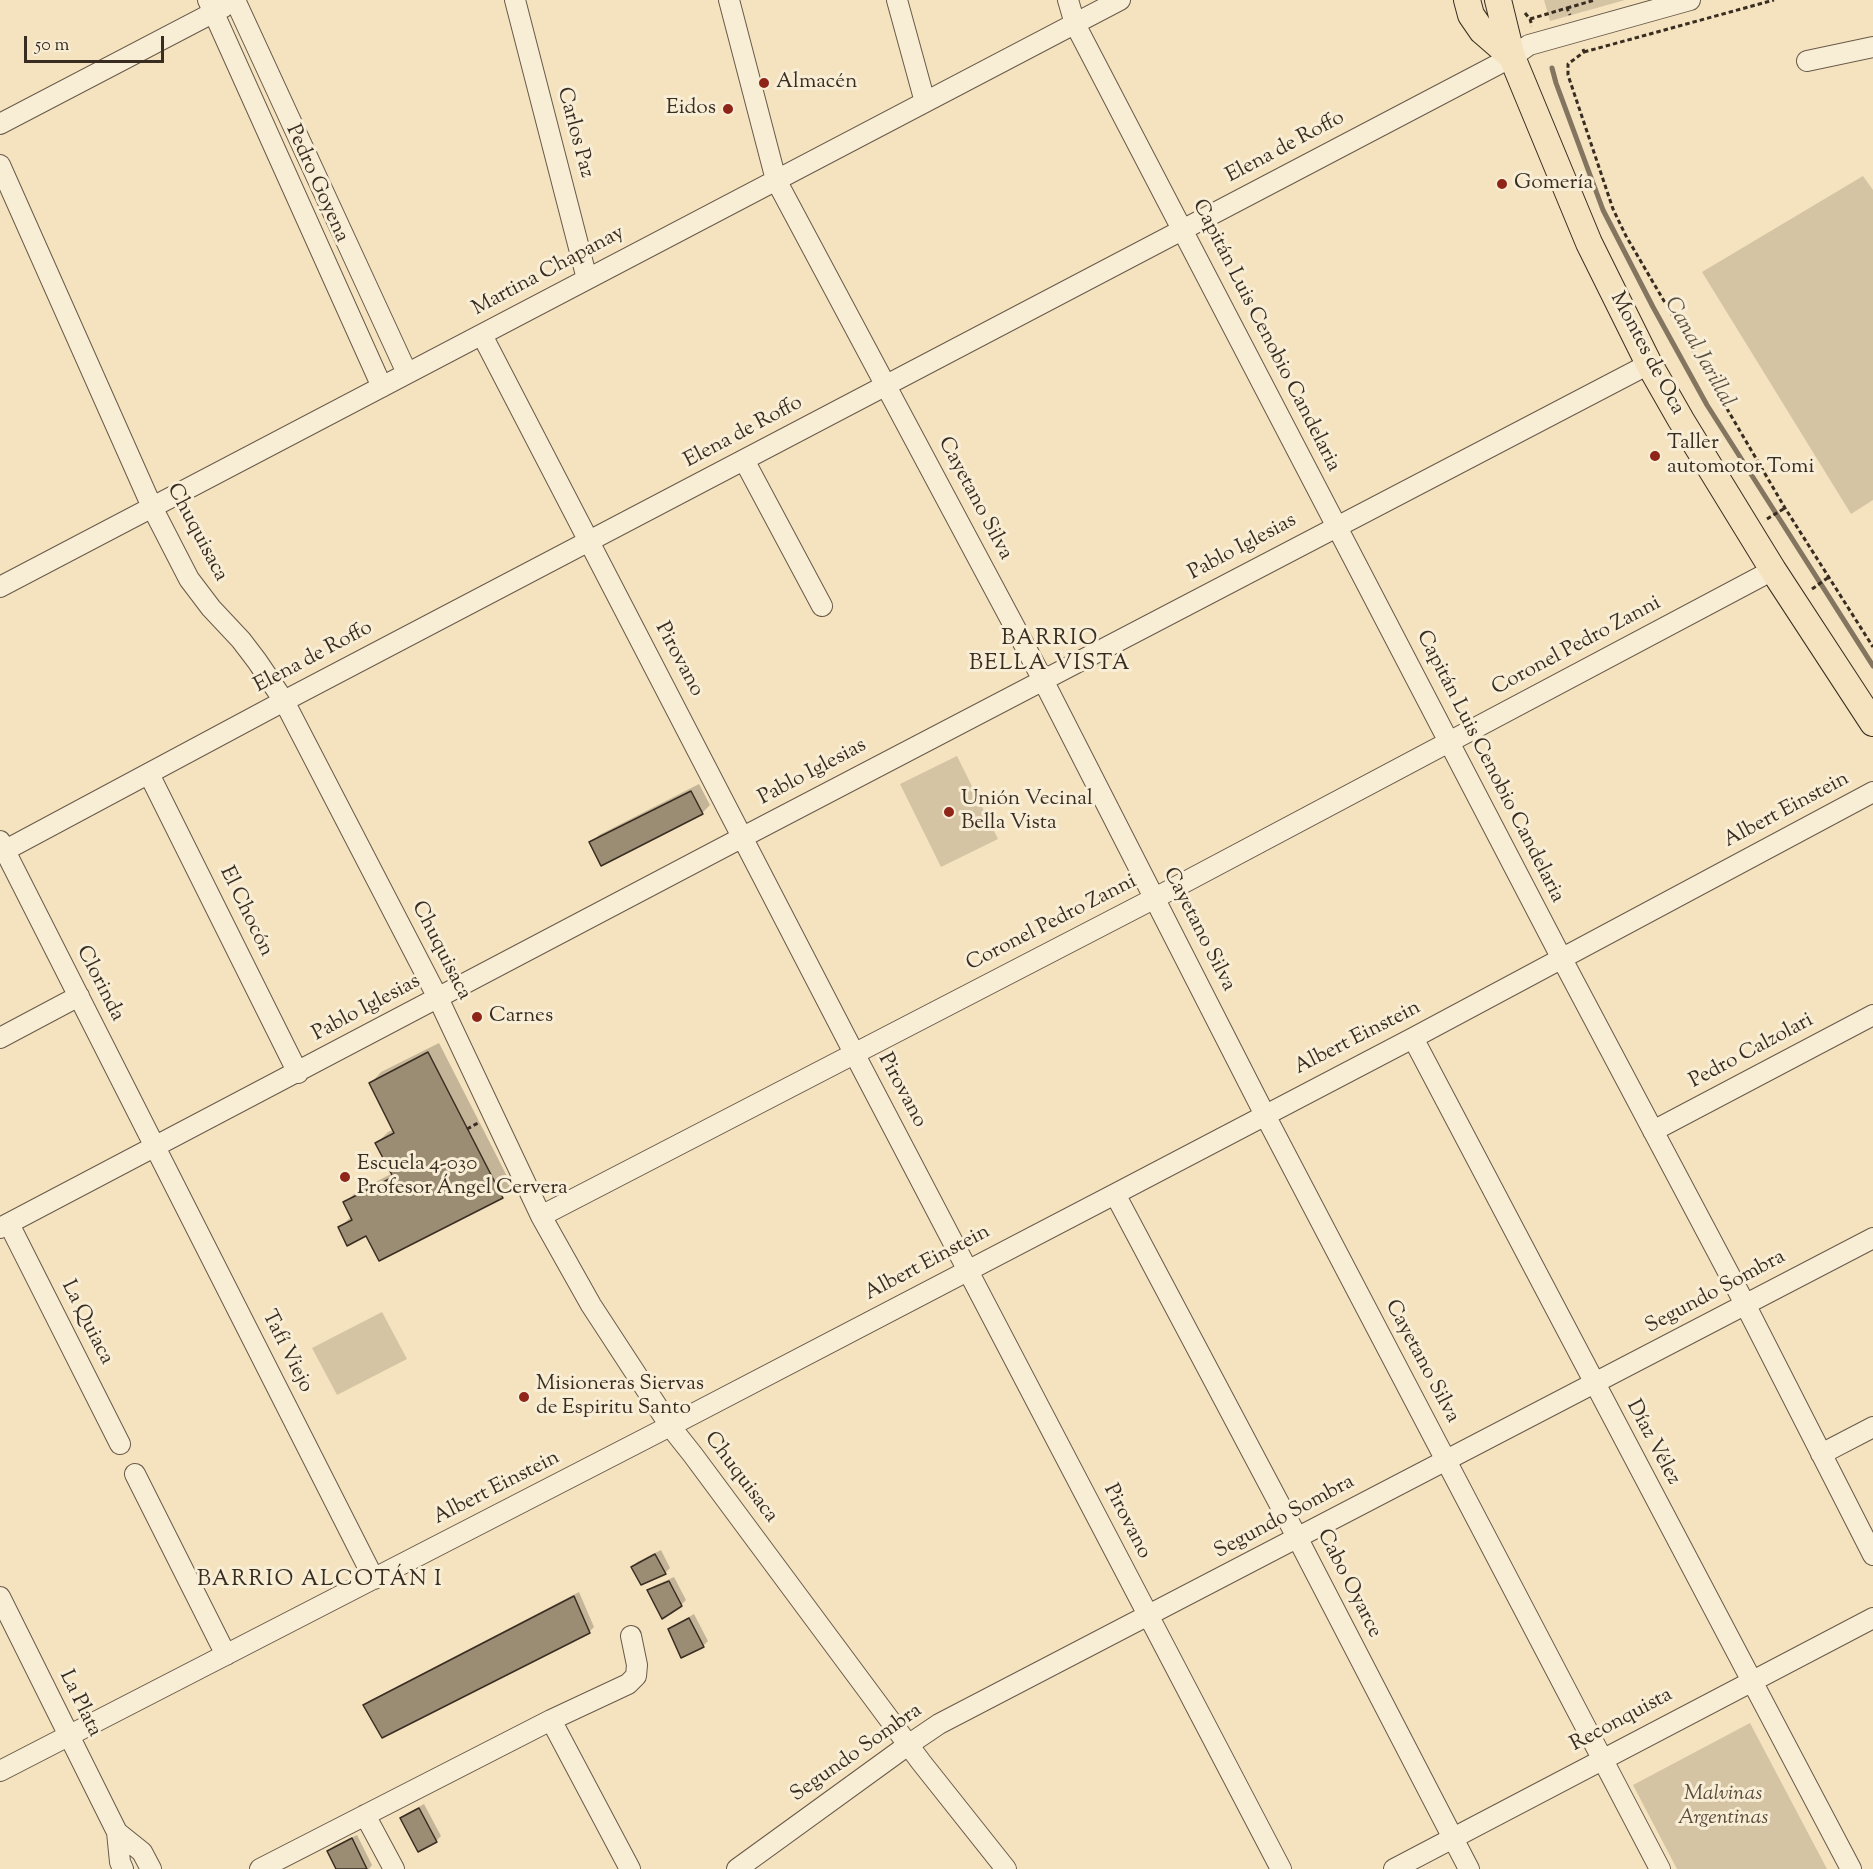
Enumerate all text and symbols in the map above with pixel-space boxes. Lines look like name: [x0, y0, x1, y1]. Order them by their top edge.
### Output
scale bar: [27, 24, 166, 62]
text: 50 m: [35, 33, 69, 59]
place label: Almacén: [776, 70, 857, 96]
marker: Almacén: [757, 76, 771, 90]
street label: Carlos Paz: [550, 85, 598, 181]
place label: Eidos: [666, 96, 716, 122]
marker: Eidos: [721, 102, 735, 116]
street label: Elena de Roffo: [1223, 106, 1349, 190]
street label: Pedro Goyena: [279, 121, 353, 247]
place label: Gomería: [1514, 171, 1593, 197]
marker: Gomería: [1495, 177, 1509, 191]
street label: Capitán Luis Cenobio Candelaria: [1185, 196, 1345, 476]
street label: Martina Chapanay: [469, 221, 629, 323]
street label: Montes de Oca: [1603, 288, 1689, 420]
water label: Canal Jarillal: [1657, 293, 1739, 413]
street label: Elena de Roffo: [681, 391, 807, 475]
place label: Taller automotor Tomi: [1667, 431, 1814, 481]
street label: Cayetano Silva: [931, 433, 1017, 565]
marker: Taller automotor Tomi: [1648, 449, 1662, 463]
street label: Chuquisaca: [160, 480, 232, 586]
street label: Pablo Iglesias: [1185, 509, 1301, 587]
street label: Coronel Pedro Zanni: [1488, 592, 1666, 702]
street label: Elena de Roffo: [251, 616, 377, 700]
street label: Pirovano: [648, 619, 708, 701]
district label: BARRIO BELLA VISTA: [969, 627, 1131, 678]
street label: Capitán Luis Cenobio Candelaria: [1409, 627, 1569, 907]
street label: Pablo Iglesias: [755, 734, 871, 812]
street label: Albert Einstein: [1720, 767, 1854, 855]
place label: Unión Vecinal Bella Vista: [961, 787, 1093, 837]
marker: Unión Vecinal Bella Vista: [942, 805, 956, 819]
street label: El Chocón: [212, 863, 278, 961]
street label: Cayetano Silva: [1156, 864, 1240, 996]
street label: Coronel Pedro Zanni: [963, 870, 1141, 978]
street label: Chuquisaca: [404, 897, 476, 1005]
street label: Clorinda: [69, 942, 129, 1026]
street label: Pablo Iglesias: [309, 970, 425, 1048]
street label: Albert Einstein: [1291, 996, 1425, 1082]
place label: Carnes: [489, 1004, 553, 1030]
street label: Pedro Calzolari: [1686, 1009, 1818, 1095]
marker: Carnes: [470, 1010, 484, 1024]
street label: Pirovano: [871, 1050, 931, 1132]
place label: Escuela 4-030 Profesor Ángel Cervera: [357, 1152, 568, 1202]
marker: Escuela 4-030 Profesor Ángel Cervera: [338, 1170, 352, 1184]
street label: Albert Einstein: [861, 1220, 995, 1308]
street label: Segundo Sombra: [1642, 1246, 1790, 1340]
street label: La Quiaca: [54, 1277, 118, 1369]
street label: Cayetano Silva: [1378, 1296, 1464, 1428]
street label: Tafí Viejo: [255, 1307, 317, 1397]
place label: Misioneras Siervas de Espiritu Santo: [536, 1372, 704, 1422]
marker: Misioneras Siervas de Espiritu Santo: [517, 1390, 531, 1404]
street label: Díaz Vélez: [1619, 1396, 1685, 1490]
street label: Chuquisaca: [698, 1427, 782, 1529]
street label: Albert Einstein: [430, 1446, 564, 1532]
street label: Segundo Sombra: [1211, 1471, 1359, 1565]
street label: Pirovano: [1096, 1480, 1156, 1564]
street label: Cabo Oyarce: [1310, 1526, 1386, 1642]
district label: BARRIO ALCOTÁN I: [197, 1568, 443, 1594]
street label: La Plata: [52, 1667, 106, 1741]
street label: Reconquista: [1567, 1684, 1677, 1758]
street label: Segundo Sombra: [786, 1699, 928, 1809]
park label: Malvinas Argentinas: [1678, 1782, 1768, 1832]

